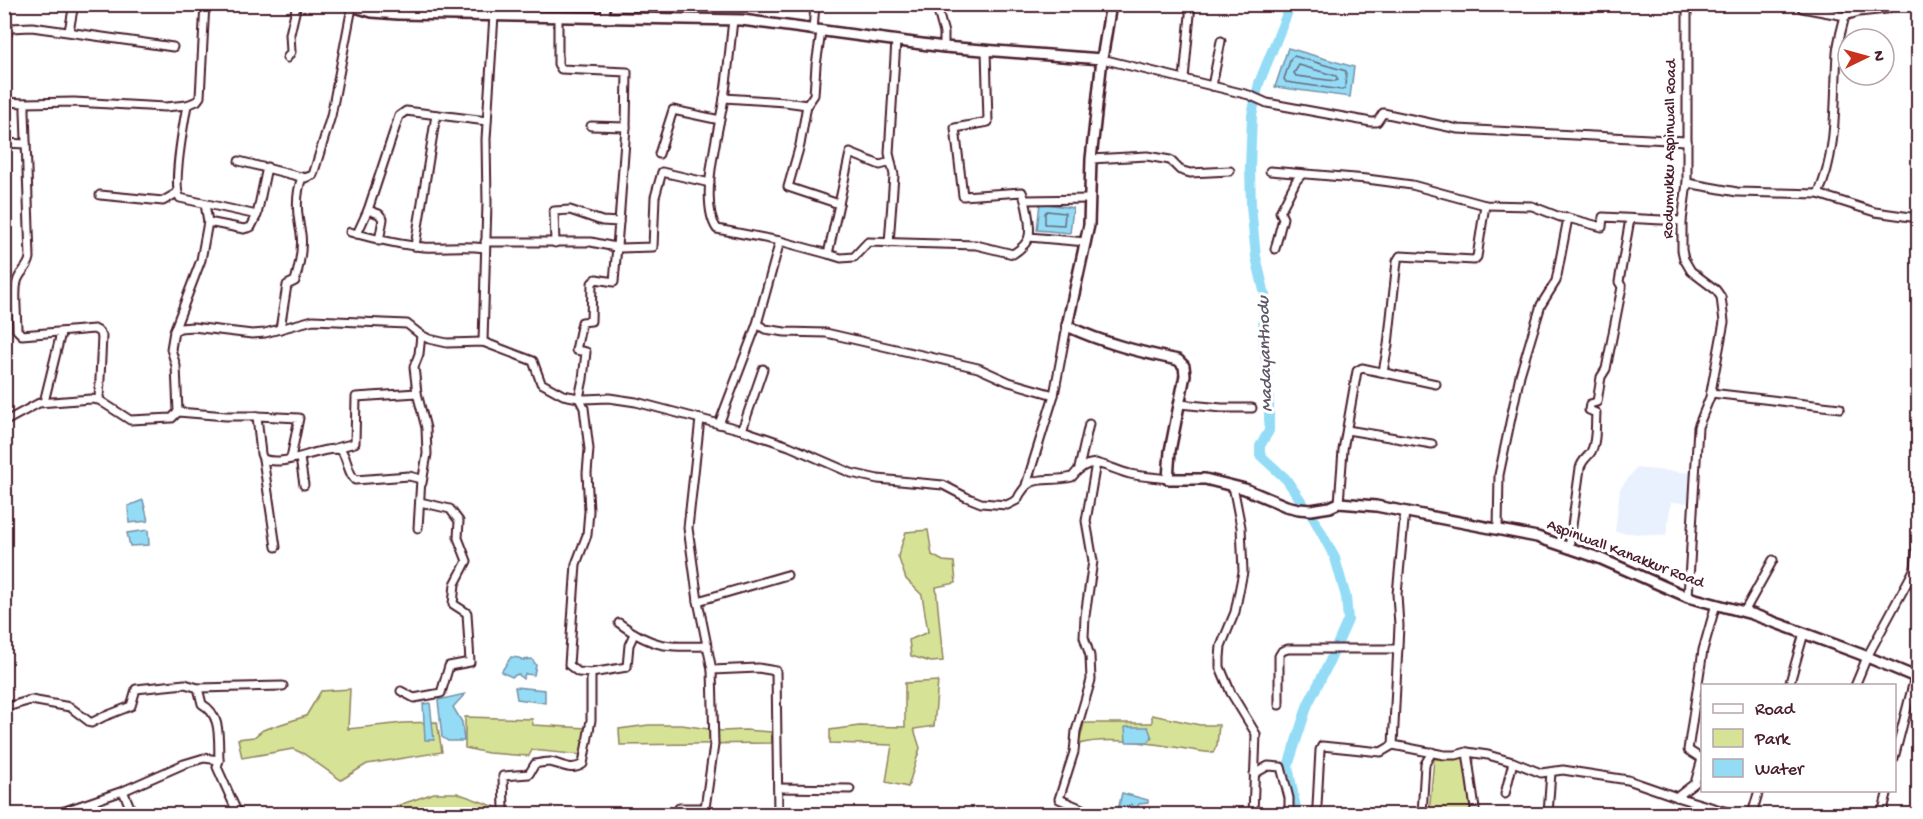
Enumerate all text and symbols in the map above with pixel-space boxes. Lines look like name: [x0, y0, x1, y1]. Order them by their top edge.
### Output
north arrow: [1836, 27, 1896, 87]
text: N: [1868, 50, 1887, 63]
street label: Rodumukku Aspinwall Road: [1660, 58, 1682, 239]
water label: Madayanthodu: [1253, 294, 1279, 412]
street label: Aspinwall Kanakkur Road: [1544, 516, 1708, 594]
legend: [1701, 684, 1896, 792]
text: Road: [1755, 700, 1796, 721]
text: Park: [1754, 730, 1791, 751]
text: Water: [1755, 760, 1805, 781]

